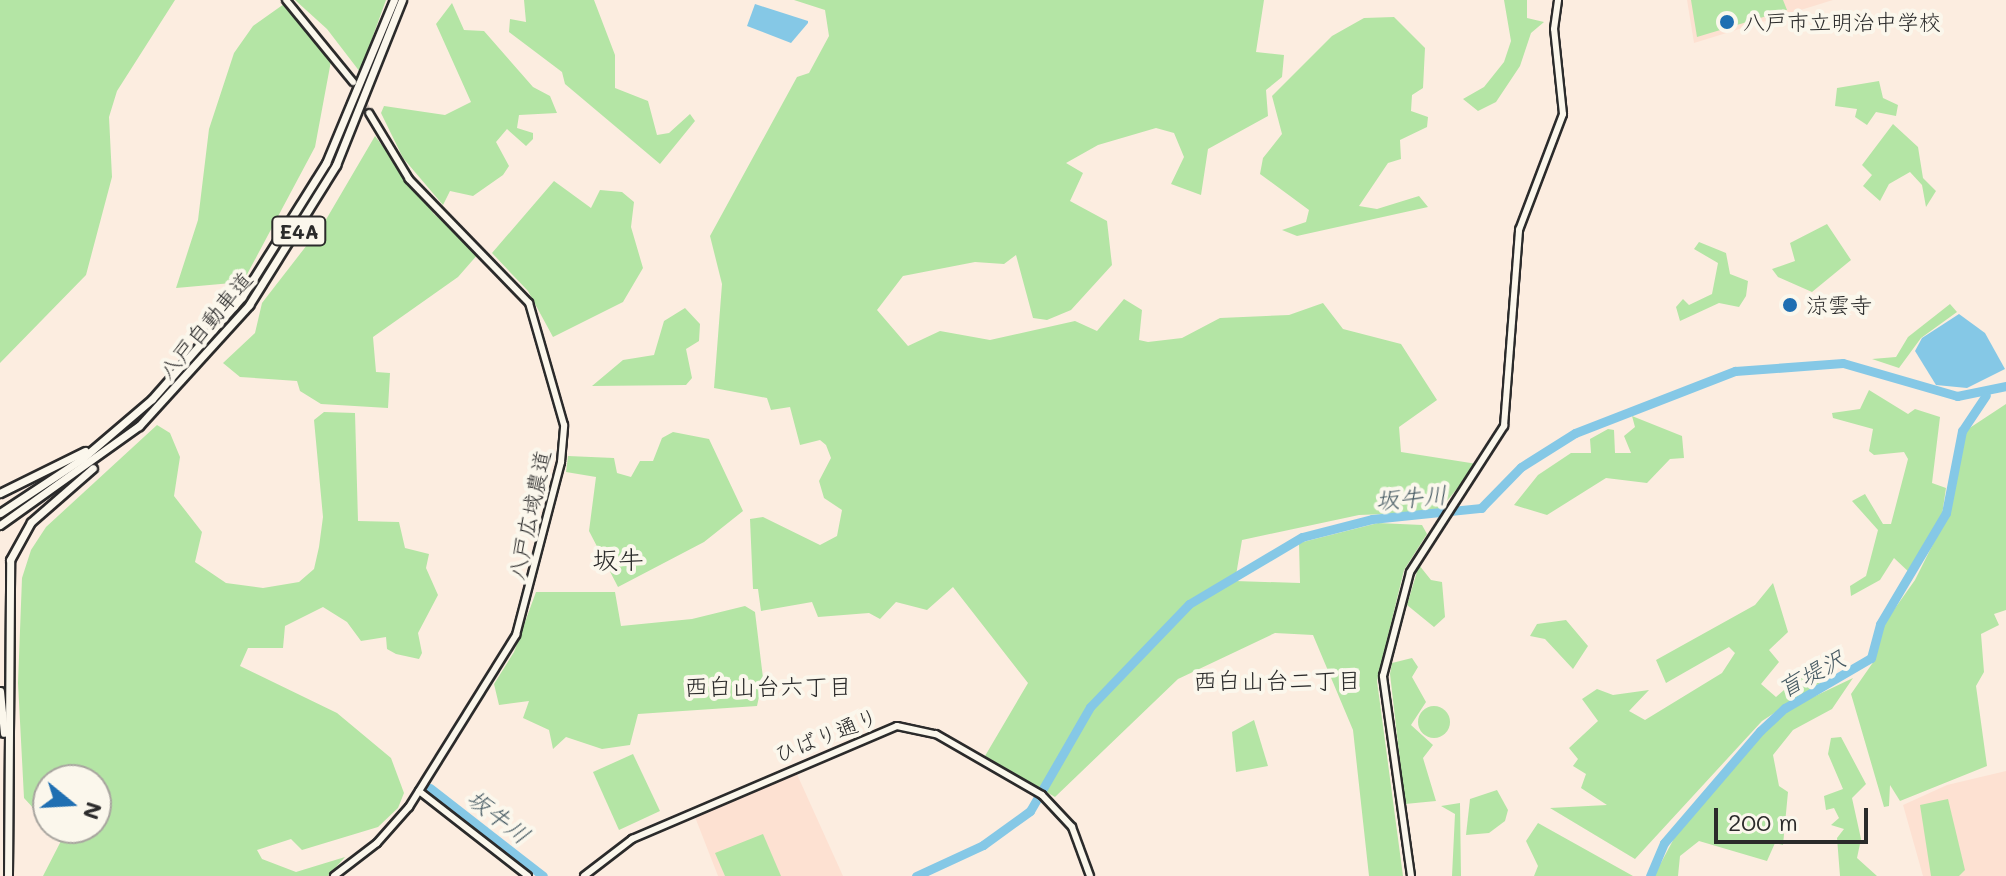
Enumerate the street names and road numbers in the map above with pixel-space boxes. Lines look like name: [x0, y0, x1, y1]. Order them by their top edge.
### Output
road number: E4A: [271, 215, 327, 247]
street label: 八戸自動車道: [152, 266, 258, 384]
street label: 八戸広域農道: [502, 448, 556, 582]
street label: ひばり通り: [770, 702, 882, 768]

